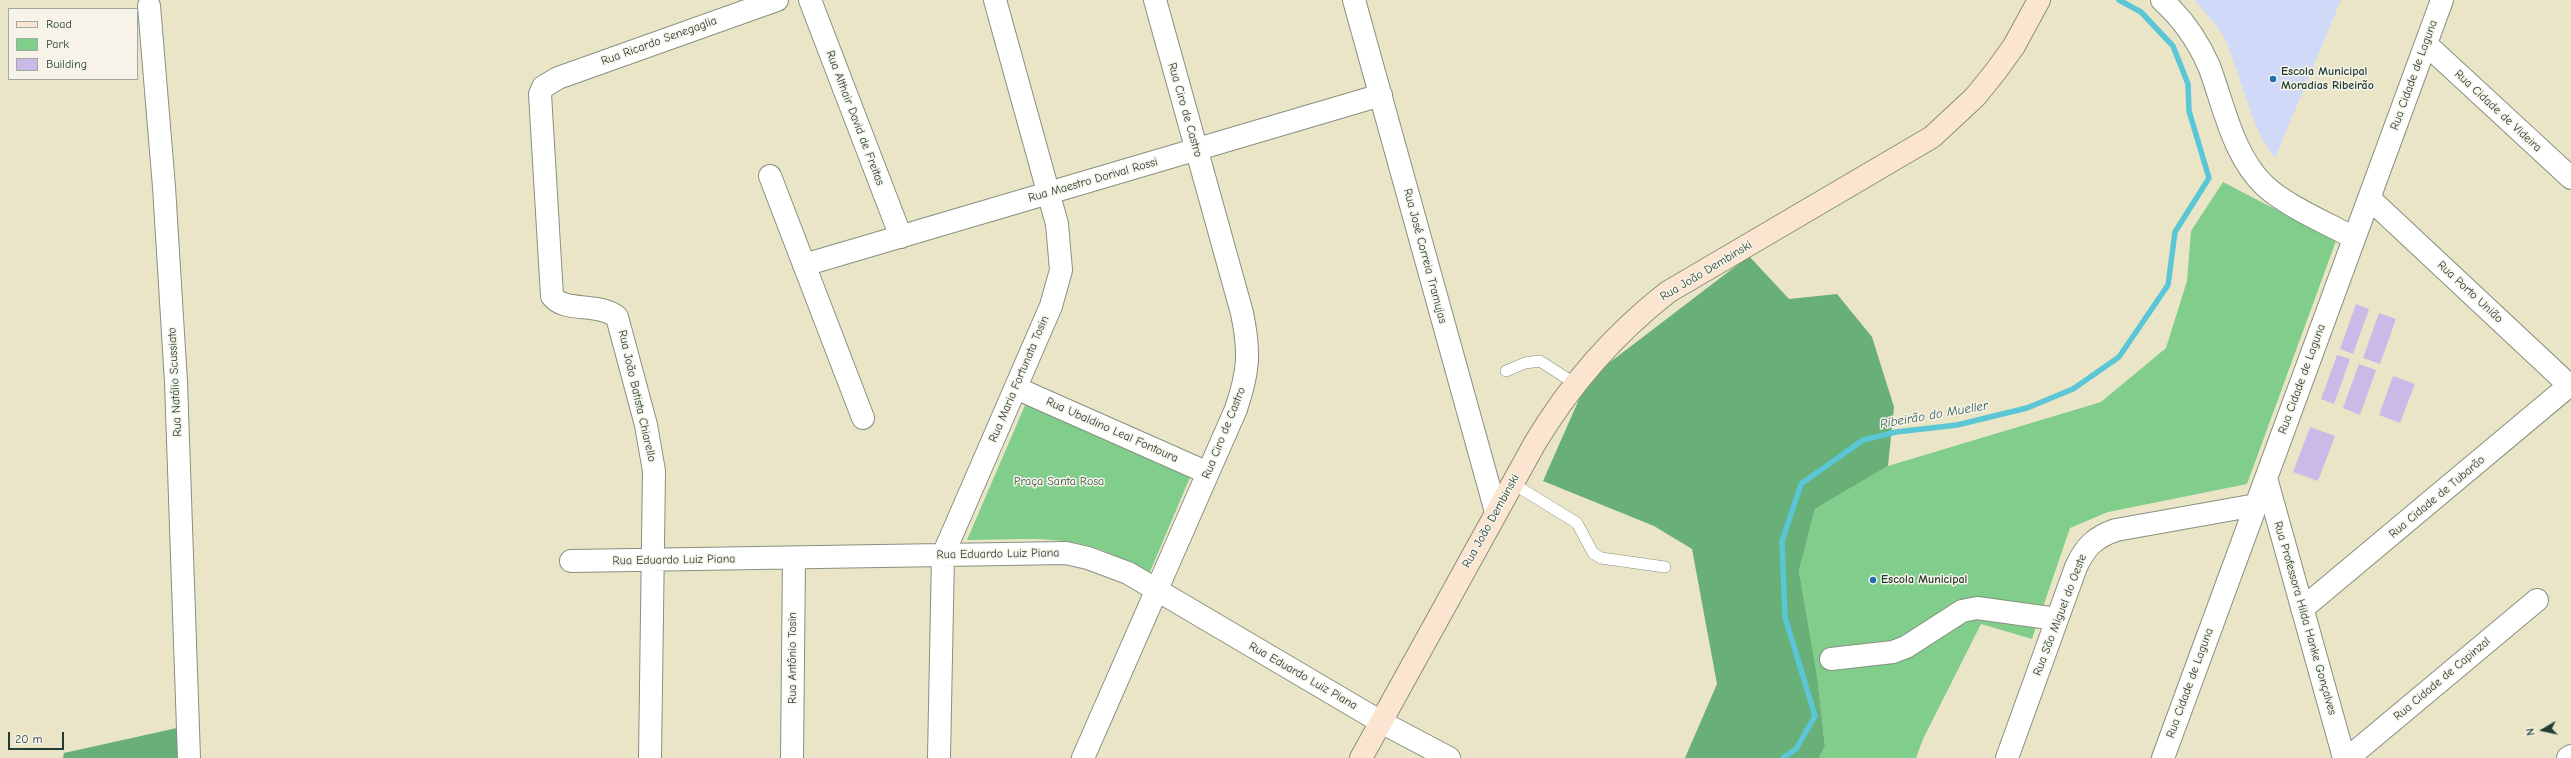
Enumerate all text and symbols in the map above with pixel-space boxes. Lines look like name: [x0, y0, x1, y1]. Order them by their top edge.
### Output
legend: [8, 8, 138, 80]
street label: Rua Ricardo Senegaglia: [599, 13, 719, 69]
text: Road: [46, 17, 72, 31]
street label: Rua Cidade de Laguna: [2387, 18, 2441, 132]
text: Park: [46, 37, 69, 51]
street label: Rua Althair David de Freitas: [823, 49, 887, 187]
text: Building: [46, 57, 87, 71]
street label: Rua Ciro de Castro: [1165, 61, 1205, 159]
place label: Escola Municipal Moradias Ribeirão: [2281, 65, 2374, 93]
street label: Rua Cidade de Videira: [2451, 67, 2545, 155]
marker: Escola Municipal Moradias Ribeirão: [2268, 74, 2278, 84]
street label: Rua Maestro Dorival Rossi: [1027, 155, 1159, 205]
street label: Rua José Correia Tramujas: [1400, 187, 1450, 325]
street label: Rua João Dembinski: [1657, 238, 1755, 304]
street label: Rua Porto União: [2434, 258, 2506, 326]
street label: Rua Maria Fortunata Tosin: [986, 313, 1052, 445]
street label: Rua Cidade de Laguna: [2275, 322, 2329, 436]
street label: Rua Natálio Scussiato: [165, 327, 185, 437]
street label: Rua João Batista Chiarello: [615, 329, 659, 463]
street label: Rua Ciro de Castro: [1199, 385, 1249, 481]
street label: Rua Ubaldino Leal Fontoura: [1044, 394, 1180, 466]
water label: Ribeirão do Mueller: [1879, 398, 1989, 432]
street label: Rua Cidade de Tubarão: [2386, 453, 2488, 541]
street label: Rua João Dembinski: [1459, 472, 1523, 570]
park label: Praça Santa Rosa: [1014, 475, 1104, 489]
street label: Rua Professora Hilda Hanke Gonçalves: [2270, 519, 2340, 717]
street label: Rua Eduardo Luiz Piana: [936, 546, 1060, 562]
street label: Rua Eduardo Luiz Piana: [612, 552, 736, 568]
street label: Rua São Miguel do Oeste: [2030, 552, 2090, 678]
place label: Escola Municipal: [1881, 573, 1967, 587]
marker: Escola Municipal: [1868, 575, 1878, 585]
street label: Rua Antônio Tosin: [786, 612, 800, 704]
street label: Rua Cidade de Laguna: [2163, 626, 2217, 740]
street label: Rua Cidade de Capinzal: [2391, 634, 2493, 724]
street label: Rua Eduardo Luiz Piana: [1246, 639, 1360, 713]
north arrow: [2523, 710, 2563, 750]
scale bar: [10, 724, 66, 750]
text: N: [2524, 727, 2538, 737]
text: 20 m: [15, 732, 43, 746]

